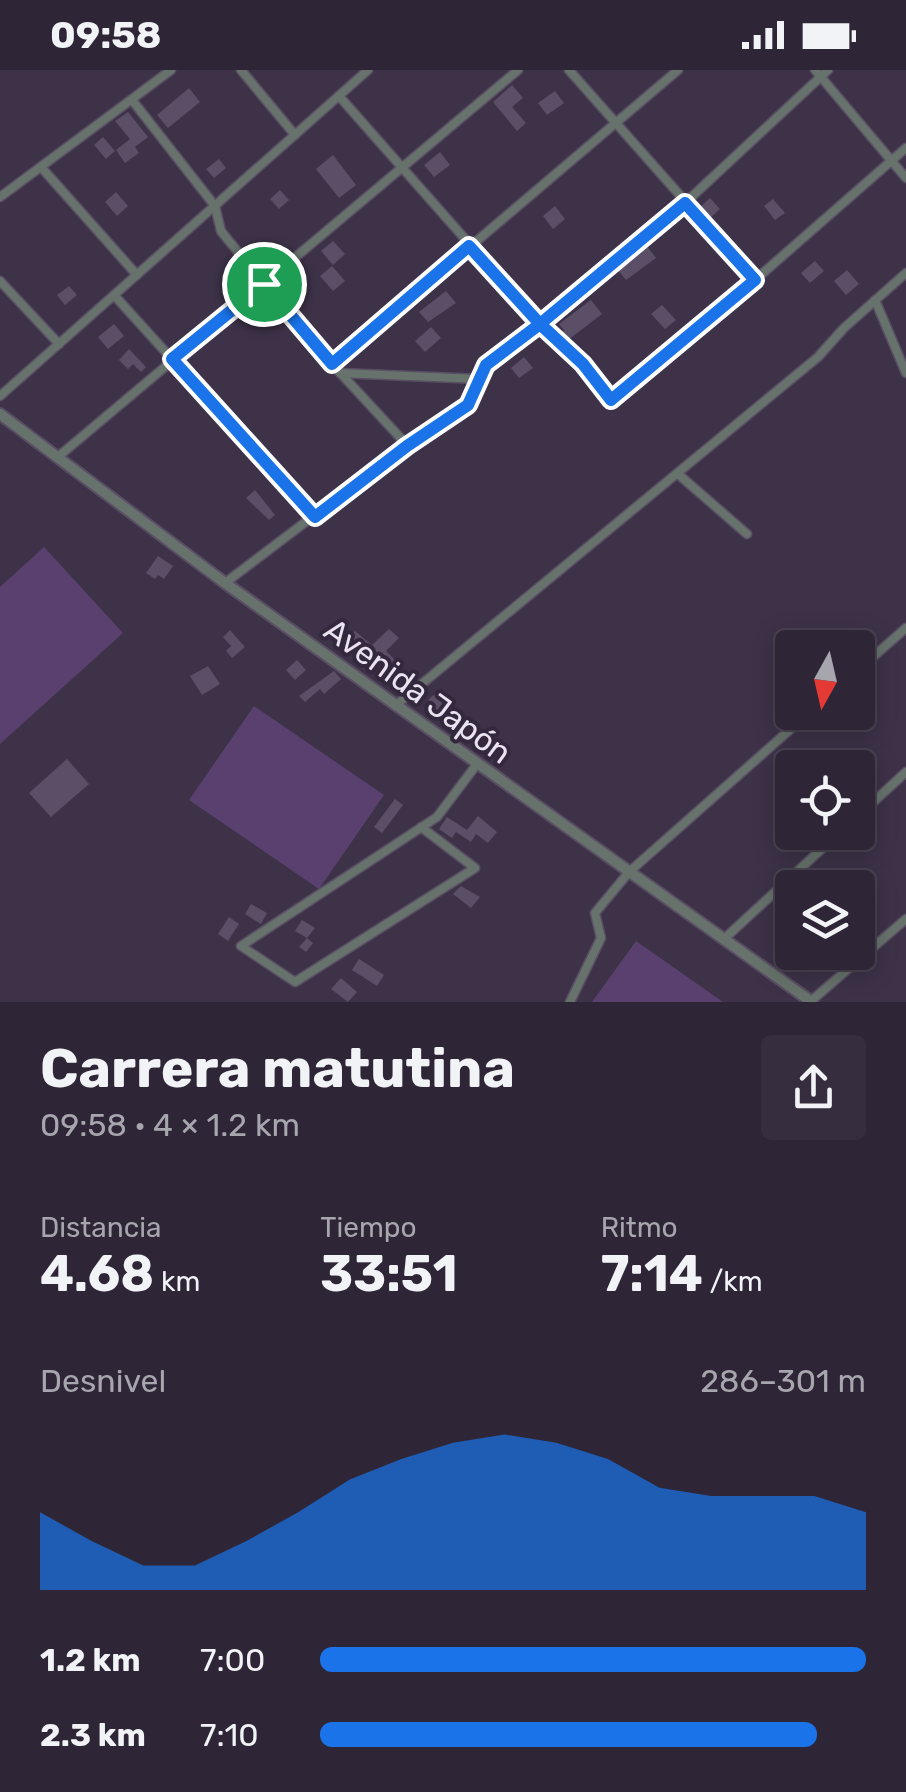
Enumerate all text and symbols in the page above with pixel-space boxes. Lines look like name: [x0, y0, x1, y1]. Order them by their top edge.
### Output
text: 09:58: [50, 12, 162, 58]
pin: [222, 242, 307, 327]
icon: arrive: [237, 257, 292, 312]
street label: Avenida Japón: [317, 610, 519, 772]
north arrow: [775, 630, 875, 730]
map controls: [775, 630, 875, 970]
button: locate: [775, 750, 875, 850]
button: layers: [775, 870, 875, 970]
button: share: [761, 1035, 866, 1140]
text: Carrera matutina: [40, 1036, 515, 1101]
text: 09:58 · 4 × 1.2 km: [40, 1106, 300, 1144]
text: Distancia: [40, 1211, 161, 1244]
text: Tiempo: [320, 1211, 417, 1244]
text: Ritmo: [601, 1211, 678, 1244]
text: 4.68: [40, 1244, 154, 1304]
text: 33:51: [320, 1244, 458, 1304]
text: 7:14: [601, 1244, 703, 1304]
text: km: [154, 1265, 200, 1298]
text: /km: [703, 1265, 763, 1298]
text: Desnivel: [40, 1362, 166, 1400]
text: 286–301 m: [700, 1362, 866, 1400]
text: 1.2 km: [40, 1641, 141, 1679]
text: 7:00: [200, 1641, 265, 1679]
text: 2.3 km: [40, 1716, 146, 1754]
text: 7:10: [200, 1716, 259, 1754]

